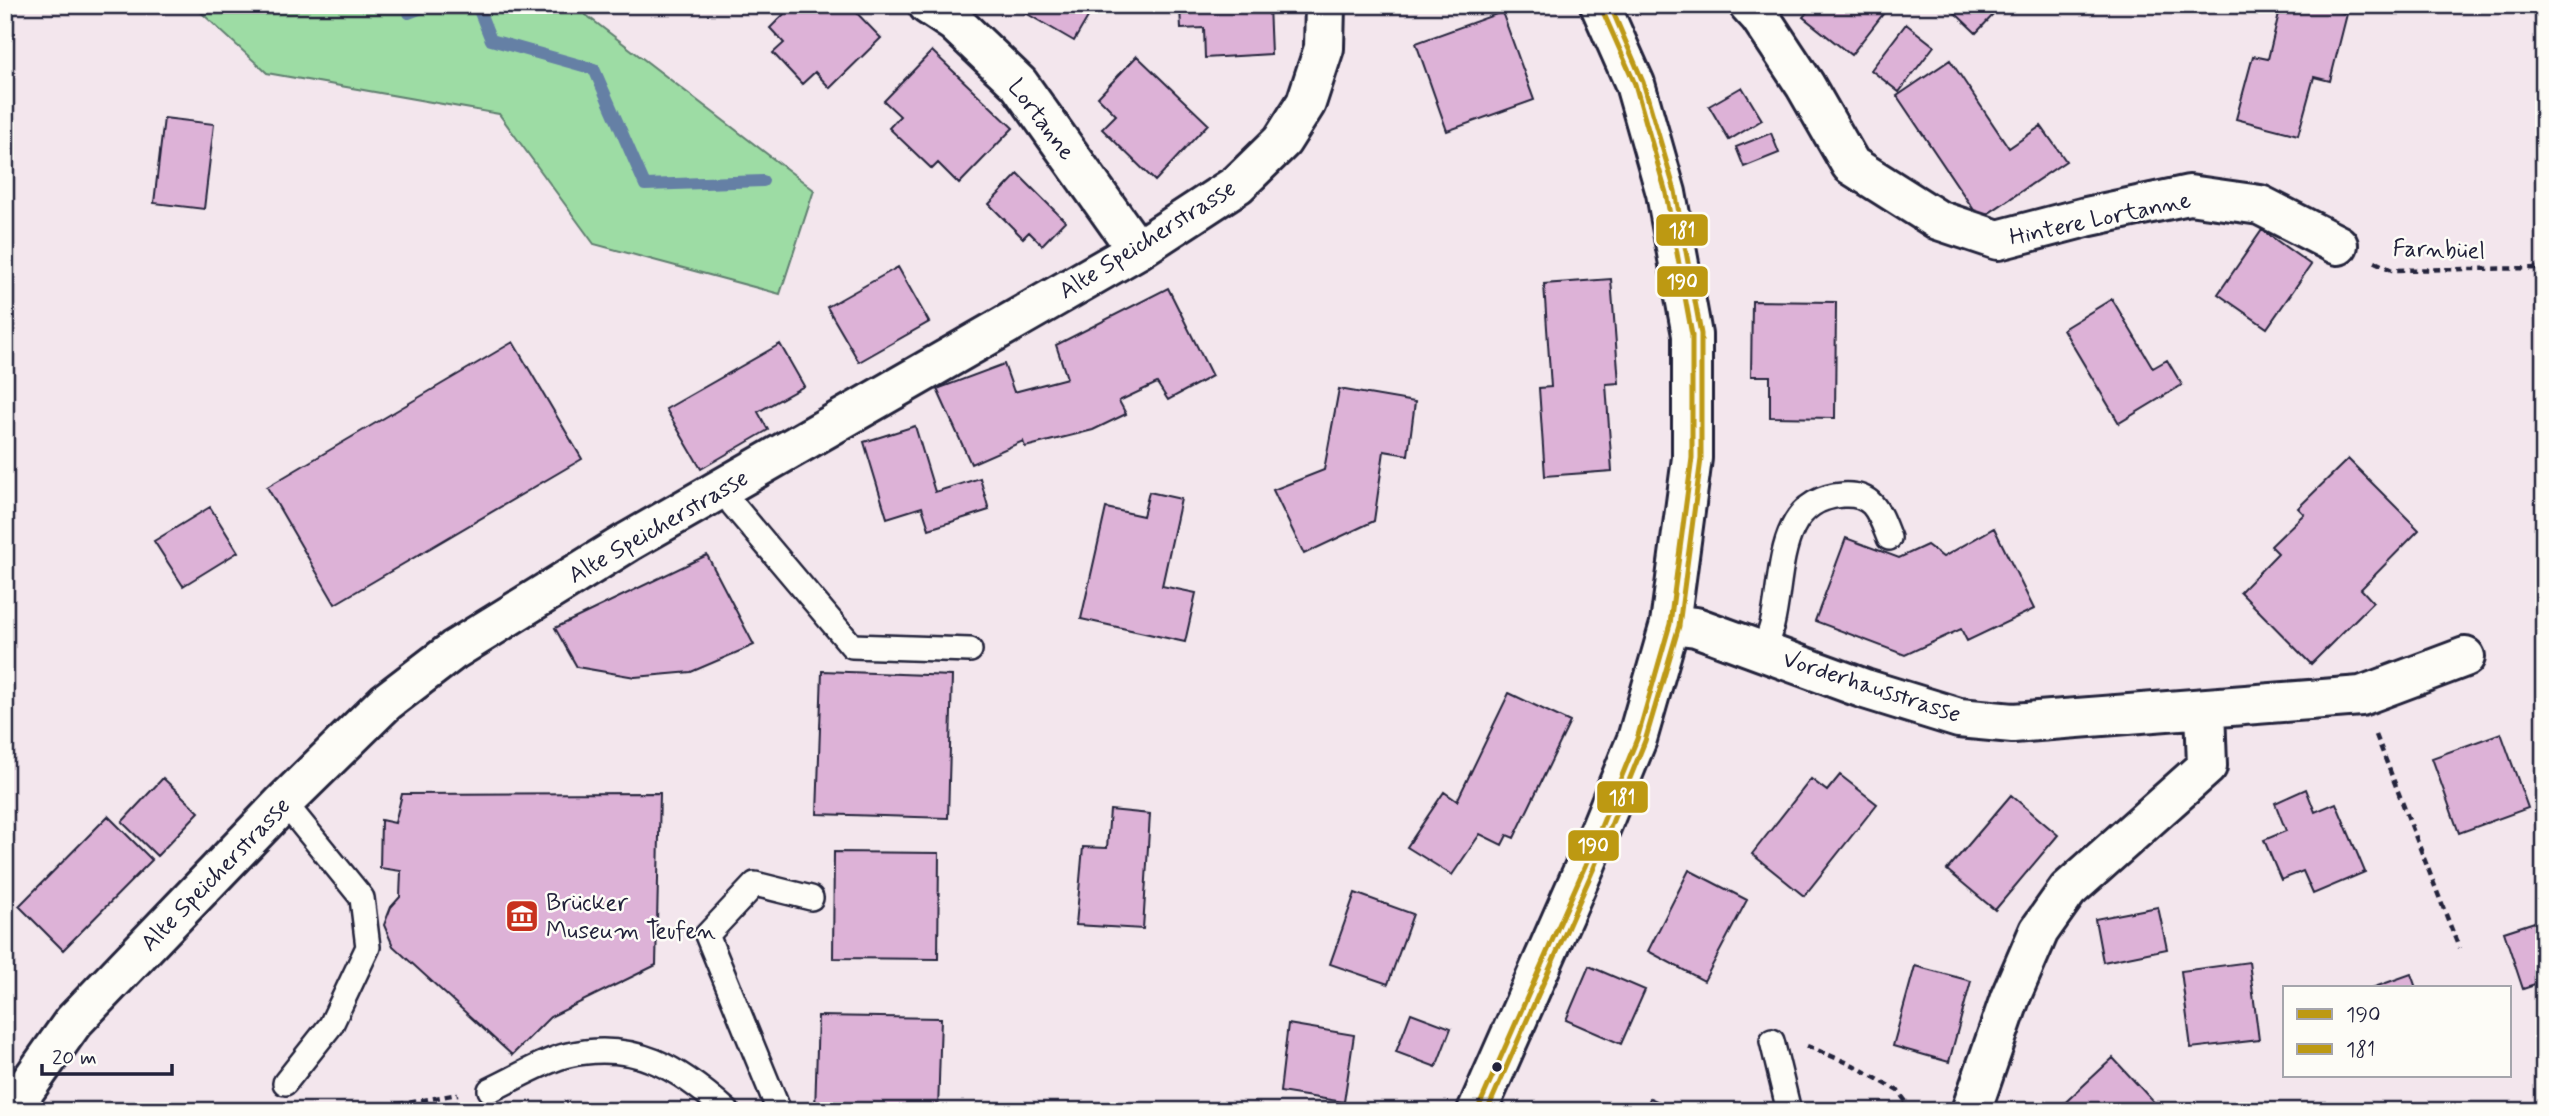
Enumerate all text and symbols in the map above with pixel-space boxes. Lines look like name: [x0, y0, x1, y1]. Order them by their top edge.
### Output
street label: Lortanne: [1000, 73, 1082, 167]
street label: Alte Speicherstrasse: [1053, 173, 1242, 307]
street label: Hintere Lortanne: [2007, 185, 2194, 254]
line badge: 181: [1655, 213, 1709, 247]
text: 181: [1669, 219, 1695, 244]
street label: Farnbüel: [2392, 233, 2486, 268]
line badge: 190: [1656, 265, 1709, 298]
text: 190: [1666, 270, 1698, 295]
street label: Alte Speicherstrasse: [563, 463, 754, 591]
street label: Vorderhausstrasse: [1779, 644, 1965, 731]
line badge: 181: [1596, 780, 1649, 814]
text: 181: [1609, 786, 1635, 811]
street label: Alte Speicherstrasse: [134, 791, 298, 959]
line badge: 190: [1567, 829, 1620, 862]
text: 190: [1577, 834, 1609, 859]
place label: Brücker Museum Teufen: [546, 888, 716, 947]
museum icon: Brücker Museum Teufen: [503, 897, 541, 935]
legend: [2283, 986, 2510, 1078]
text: 190: [2346, 1001, 2381, 1029]
scale bar: [42, 1032, 172, 1076]
text: 181: [2346, 1036, 2375, 1064]
text: 20 m: [52, 1044, 97, 1072]
unlabelled marker: [1490, 1060, 1504, 1074]

